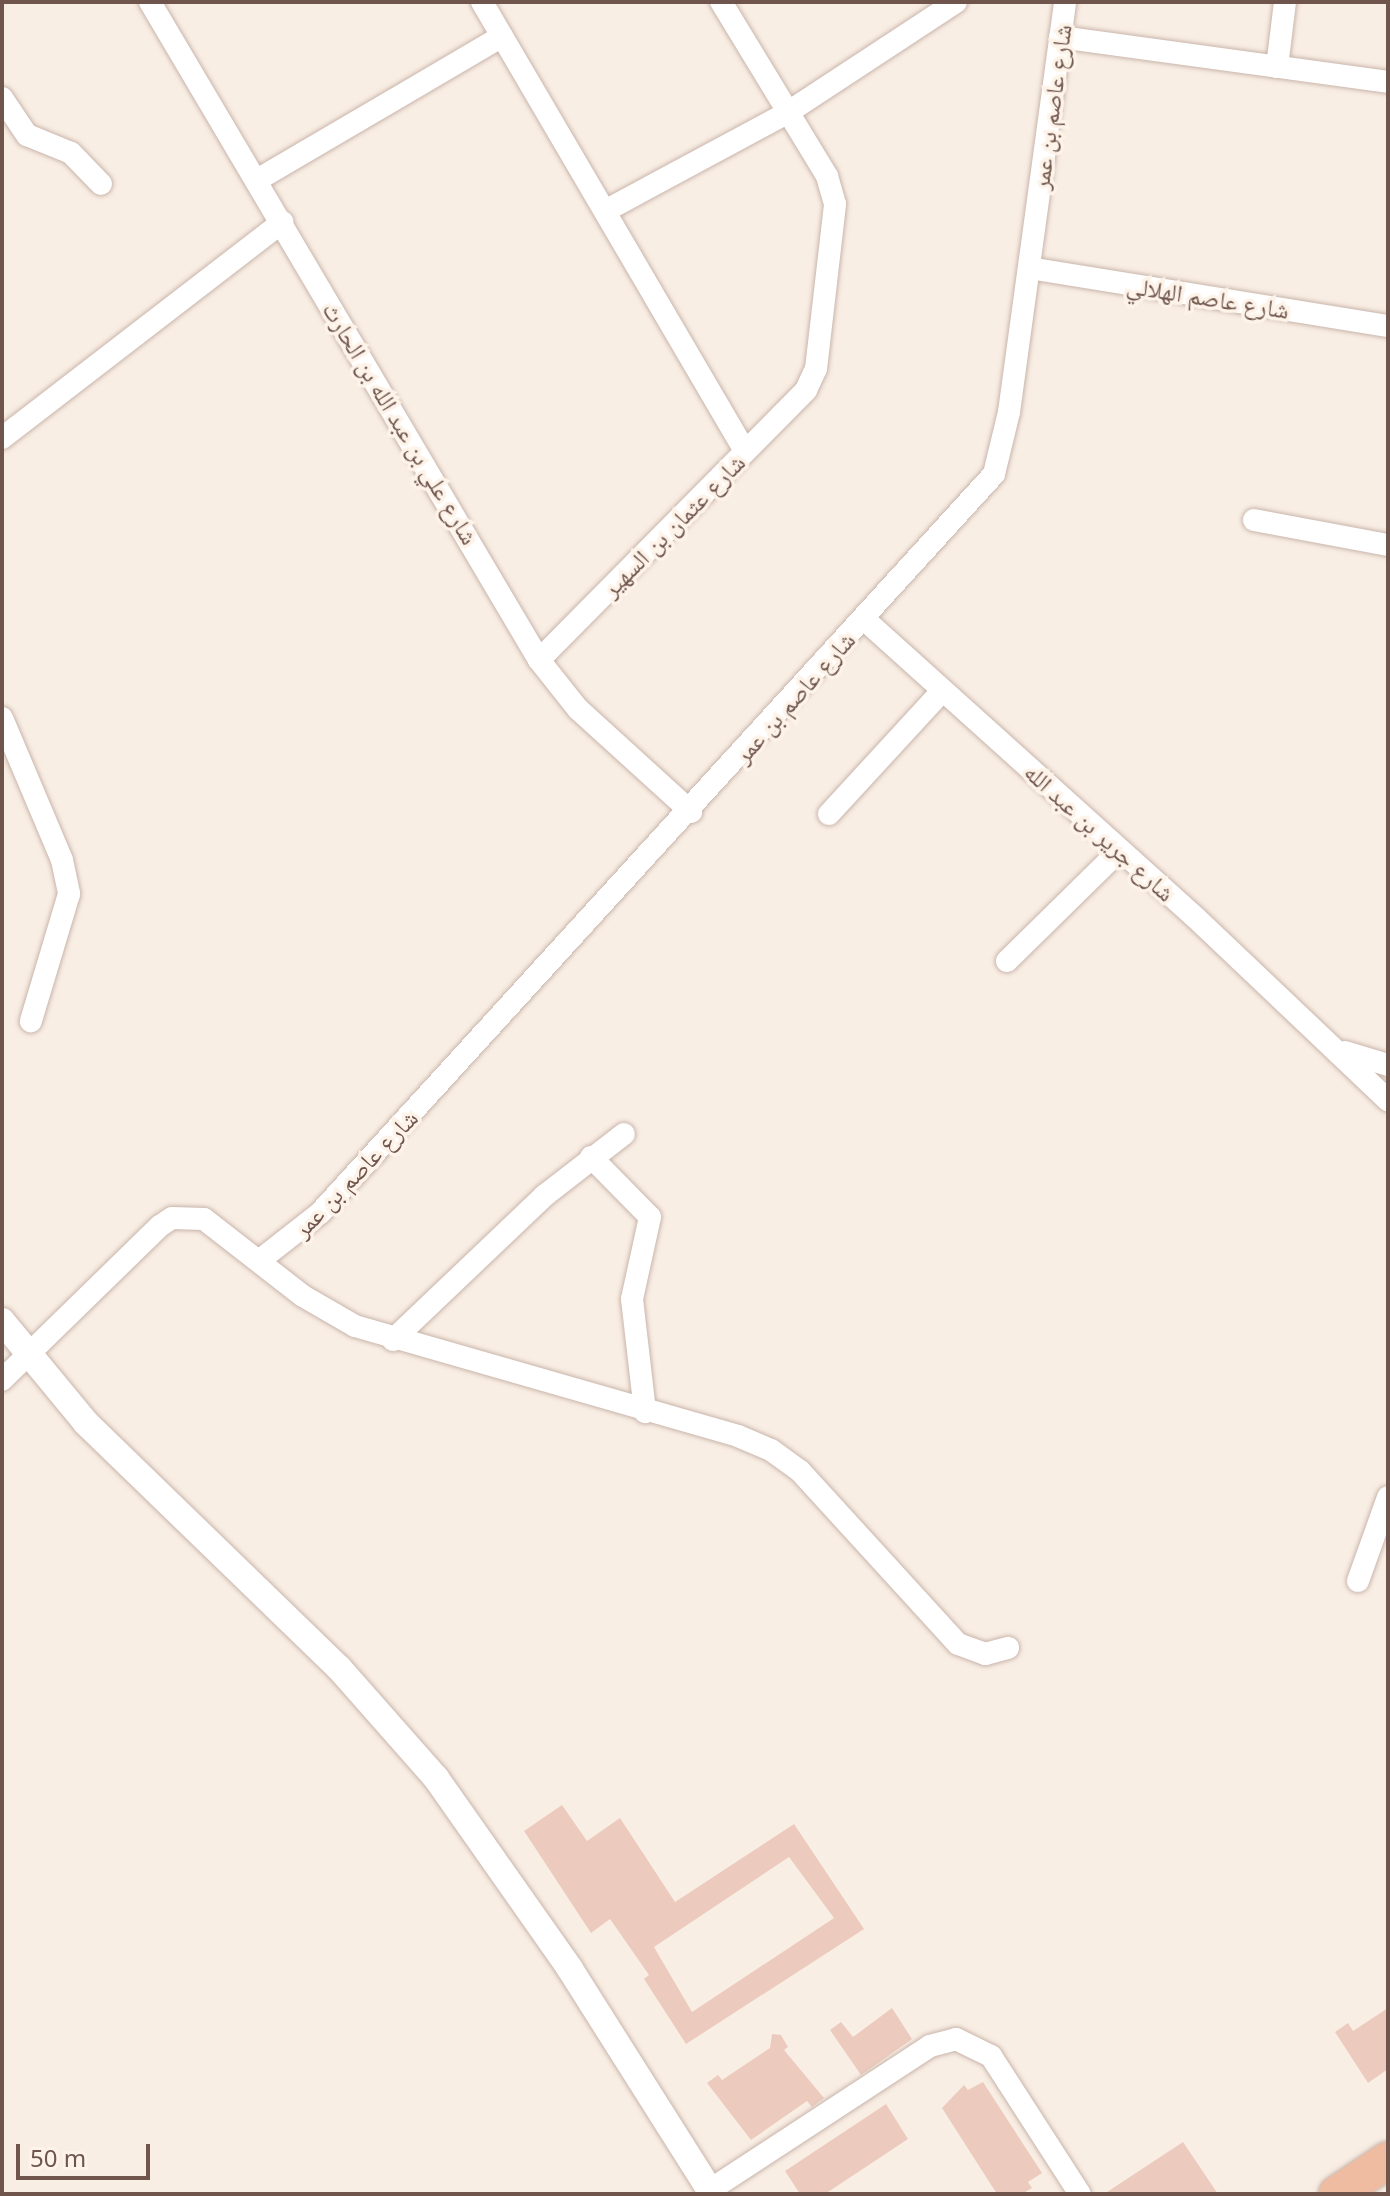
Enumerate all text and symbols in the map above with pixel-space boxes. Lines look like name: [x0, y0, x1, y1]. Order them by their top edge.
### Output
street label: شارع عاصم بن عمر: [1025, 23, 1077, 191]
street label: شارع عاصم الهلالي: [1125, 270, 1291, 324]
street label: شارع علي بن عبد الله بن الحارث: [317, 297, 485, 549]
street label: شارع عثمان بن السهير: [596, 448, 750, 602]
street label: شارع عاصم بن عمر: [728, 626, 860, 768]
street label: شارع جرير بن عبد الله: [1019, 757, 1181, 907]
street label: شارع عاصم بن عمر: [287, 1103, 423, 1243]
scale bar: [20, 2128, 154, 2178]
text: 50 m: [30, 2141, 86, 2174]

